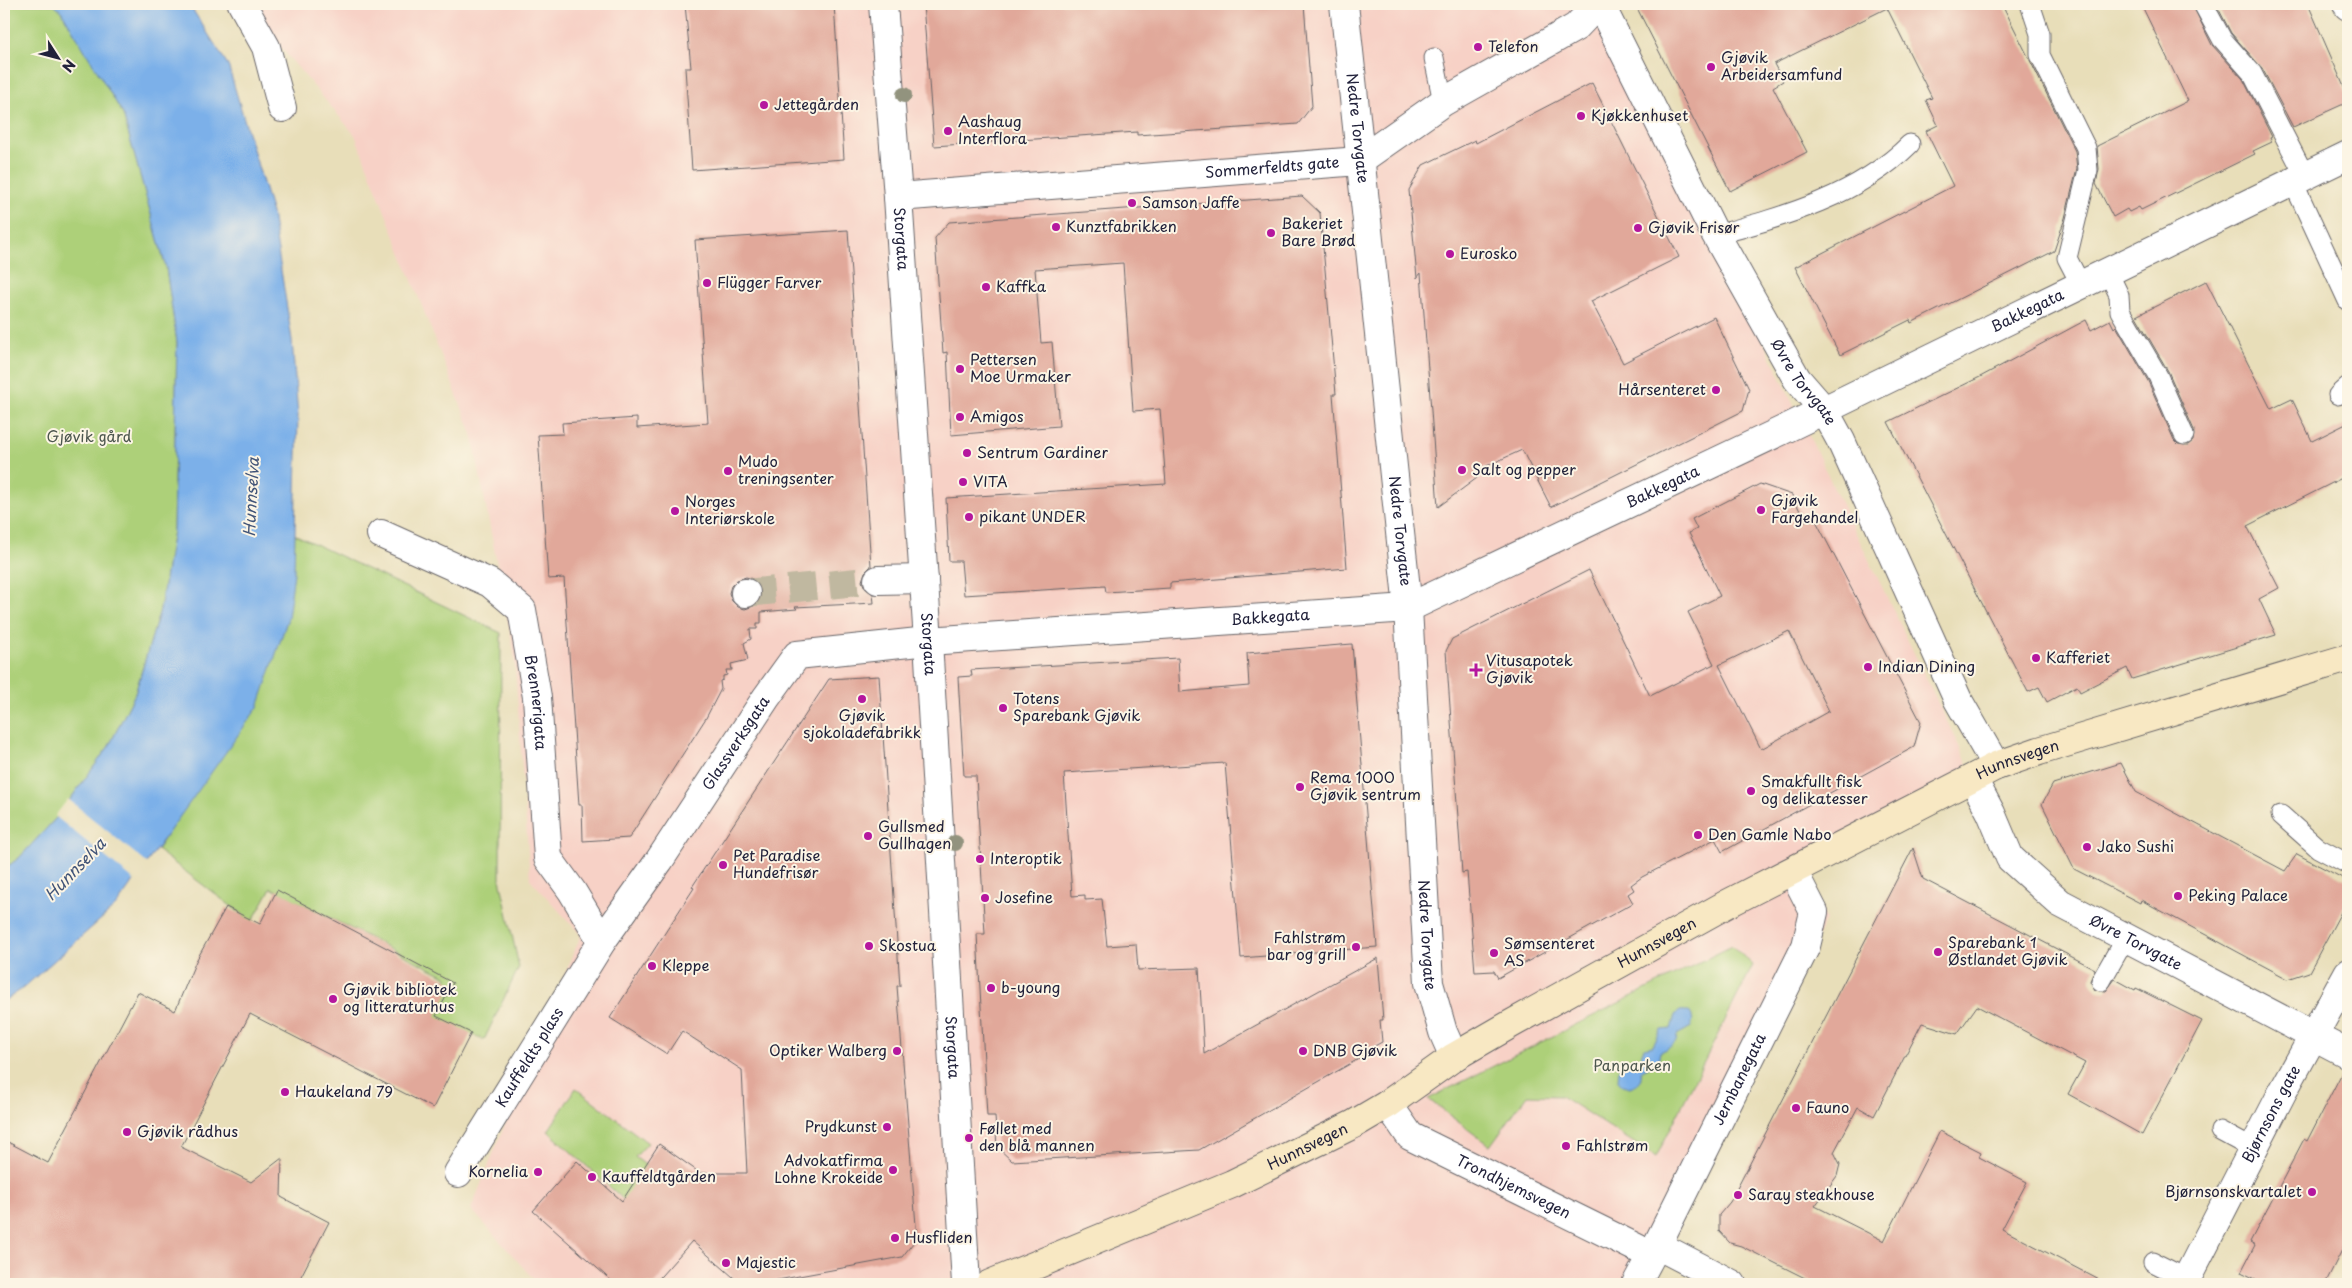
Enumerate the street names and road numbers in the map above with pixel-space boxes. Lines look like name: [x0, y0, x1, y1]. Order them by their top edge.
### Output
street label: Nedre Torvgate: [1341, 72, 1376, 184]
street label: Sommerfeldts gate: [1204, 150, 1340, 183]
street label: Storgata: [889, 207, 916, 272]
street label: Bakkegata: [1986, 282, 2068, 337]
street label: Øvre Torvgate: [1766, 333, 1843, 429]
street label: Bakkegata: [1621, 458, 1703, 513]
street label: Nedre Torvgate: [1384, 475, 1419, 587]
street label: Bakkegata: [1230, 602, 1311, 630]
street label: Storgata: [916, 612, 943, 677]
street label: Brennerigata: [520, 653, 554, 751]
street label: Glassverksgata: [696, 690, 775, 794]
street label: Hunnsvegen: [1971, 733, 2061, 785]
street label: Nedre Torvgate: [1413, 879, 1444, 993]
street label: Øvre Torvgate: [2086, 907, 2187, 975]
street label: Hunnsvegen: [1612, 910, 1700, 973]
street label: Kauffeldts plass: [489, 1002, 568, 1111]
street label: Storgata: [940, 1015, 967, 1080]
street label: Jernbanegata: [1706, 1028, 1771, 1129]
street label: Bjørnsons gate: [2235, 1060, 2305, 1166]
street label: Hunnsvegen: [1263, 1116, 1351, 1175]
street label: Trondhjemsvegen: [1453, 1148, 1575, 1224]

